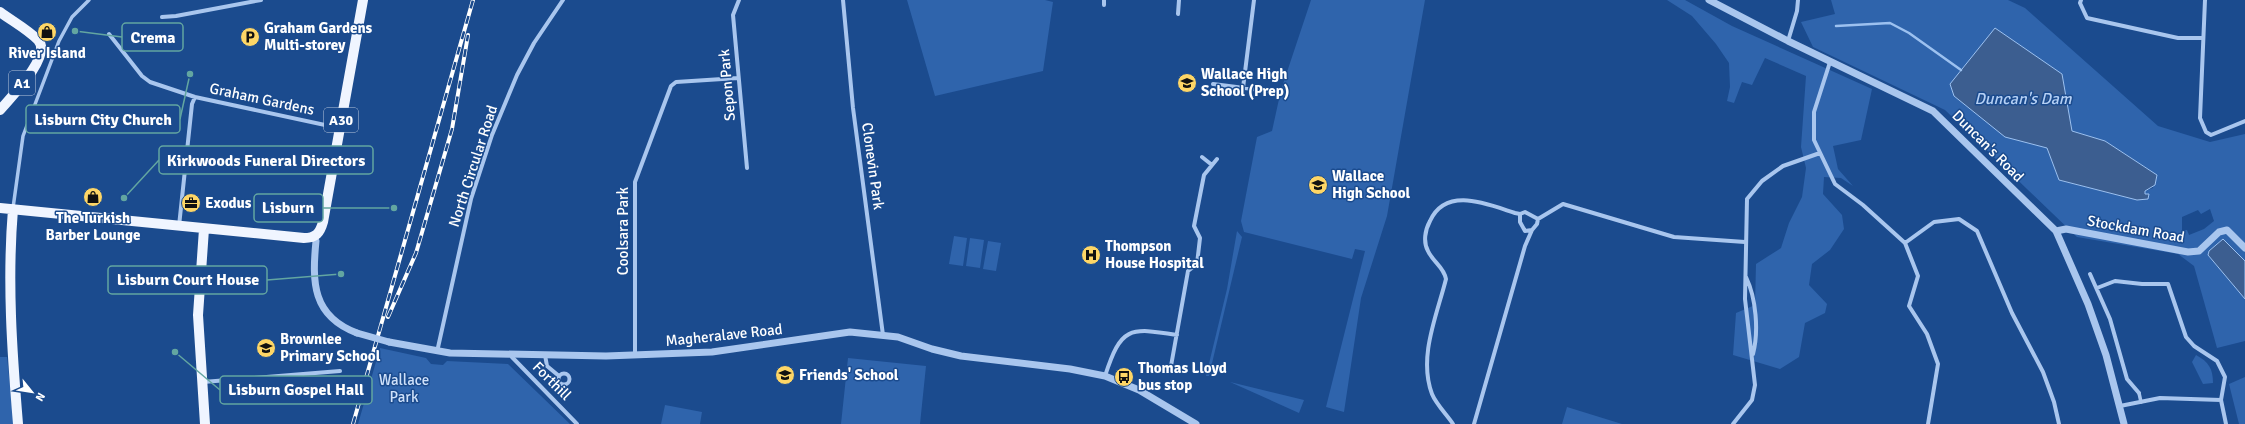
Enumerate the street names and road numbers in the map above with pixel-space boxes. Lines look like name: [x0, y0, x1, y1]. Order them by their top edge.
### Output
street label: Sepon Park: [715, 48, 739, 122]
road number: A1: [9, 71, 35, 95]
street label: Graham Gardens: [208, 79, 316, 119]
street label: North Circular Road: [445, 103, 501, 229]
street label: Duncan's Road: [1948, 106, 2028, 186]
road number: A30: [324, 108, 358, 132]
street label: Clonevin Park: [858, 121, 888, 211]
street label: Coolsara Park: [614, 186, 632, 275]
street label: Stockdam Road: [2086, 212, 2186, 246]
street label: Magheralave Road: [665, 320, 783, 350]
street label: Forthill: [529, 358, 575, 404]

